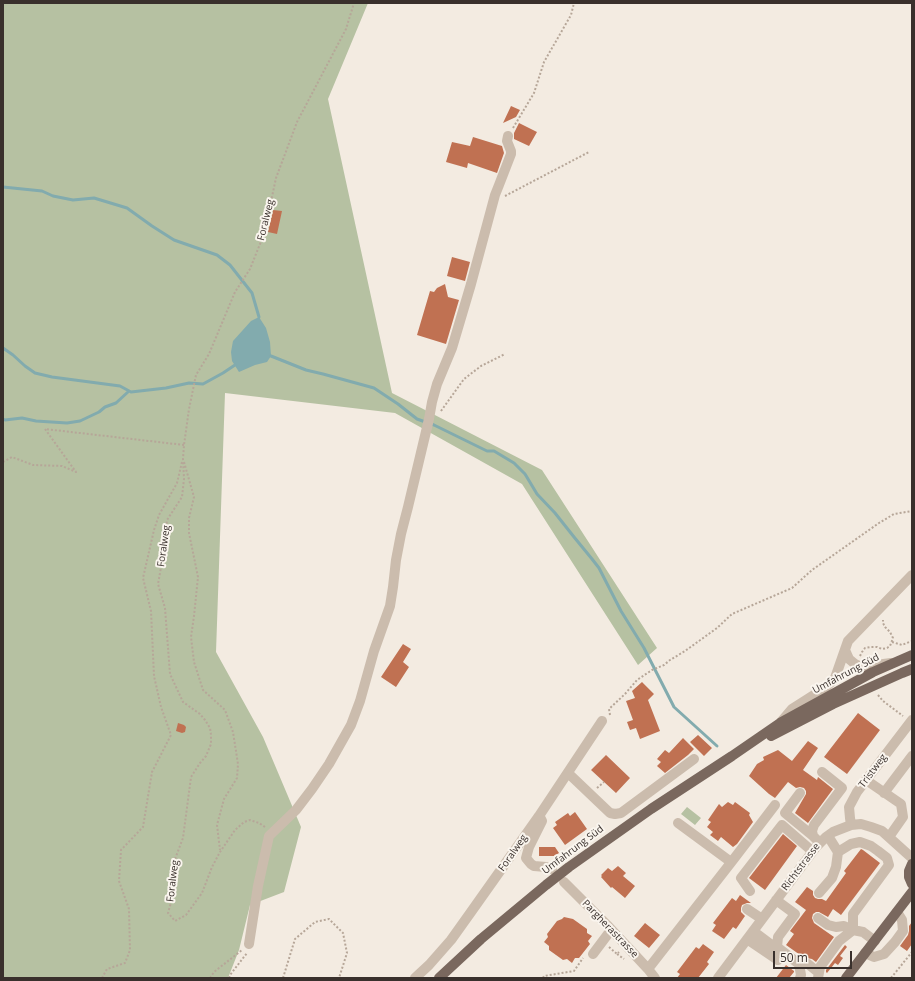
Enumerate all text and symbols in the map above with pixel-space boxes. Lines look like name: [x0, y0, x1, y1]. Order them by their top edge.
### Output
street label: Foralweg: [255, 198, 277, 242]
street label: Foralweg: [155, 524, 173, 568]
street label: Umfahrung Süd: [811, 651, 881, 697]
street label: Tristweg: [856, 752, 890, 790]
street label: Umfahrung Süd: [540, 823, 606, 877]
street label: Foralweg: [496, 832, 530, 874]
street label: Richtstrasse: [779, 841, 823, 893]
street label: Foralweg: [164, 859, 182, 903]
street label: Pargherastrasse: [579, 898, 641, 960]
scale bar: [775, 943, 854, 969]
text: 50 m: [780, 949, 808, 966]

